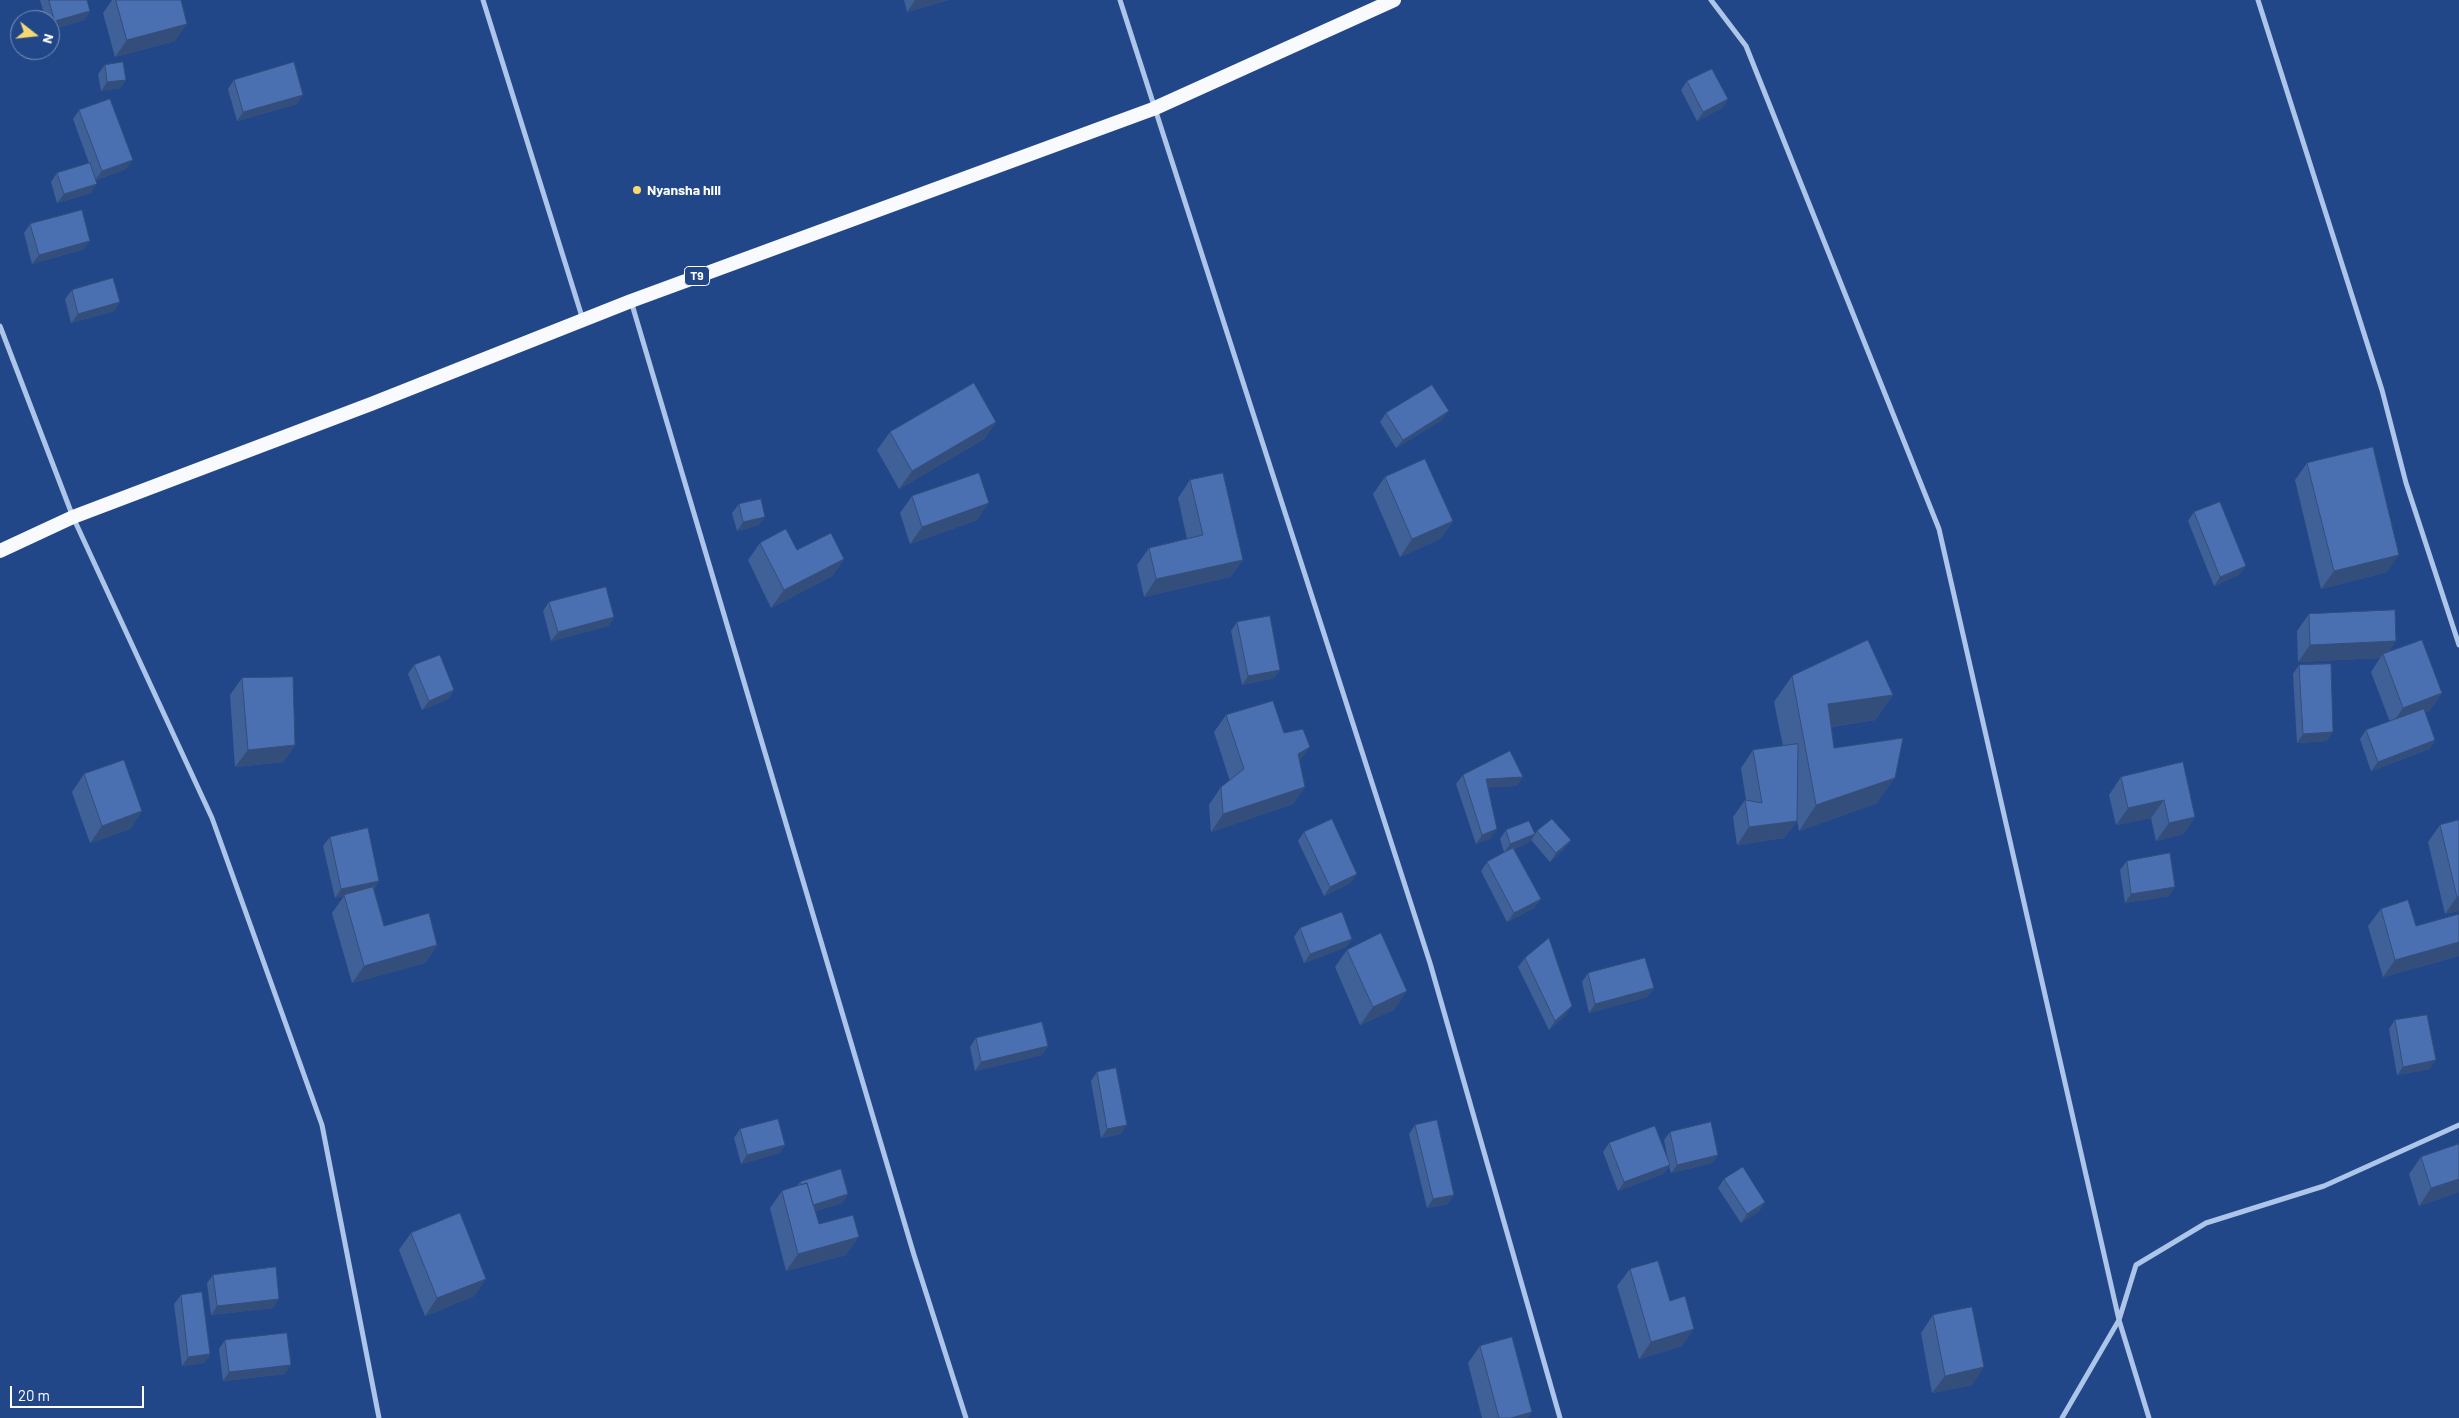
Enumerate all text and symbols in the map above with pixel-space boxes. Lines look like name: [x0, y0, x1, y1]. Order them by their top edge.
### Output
north arrow: [10, 10, 60, 60]
text: N: [39, 32, 58, 46]
place label: Nyansha hill: [647, 182, 721, 198]
marker: Nyansha hill: [631, 184, 643, 196]
road number: T9: [684, 266, 710, 286]
scale bar: [12, 1376, 146, 1408]
text: 20 m: [18, 1386, 50, 1404]

